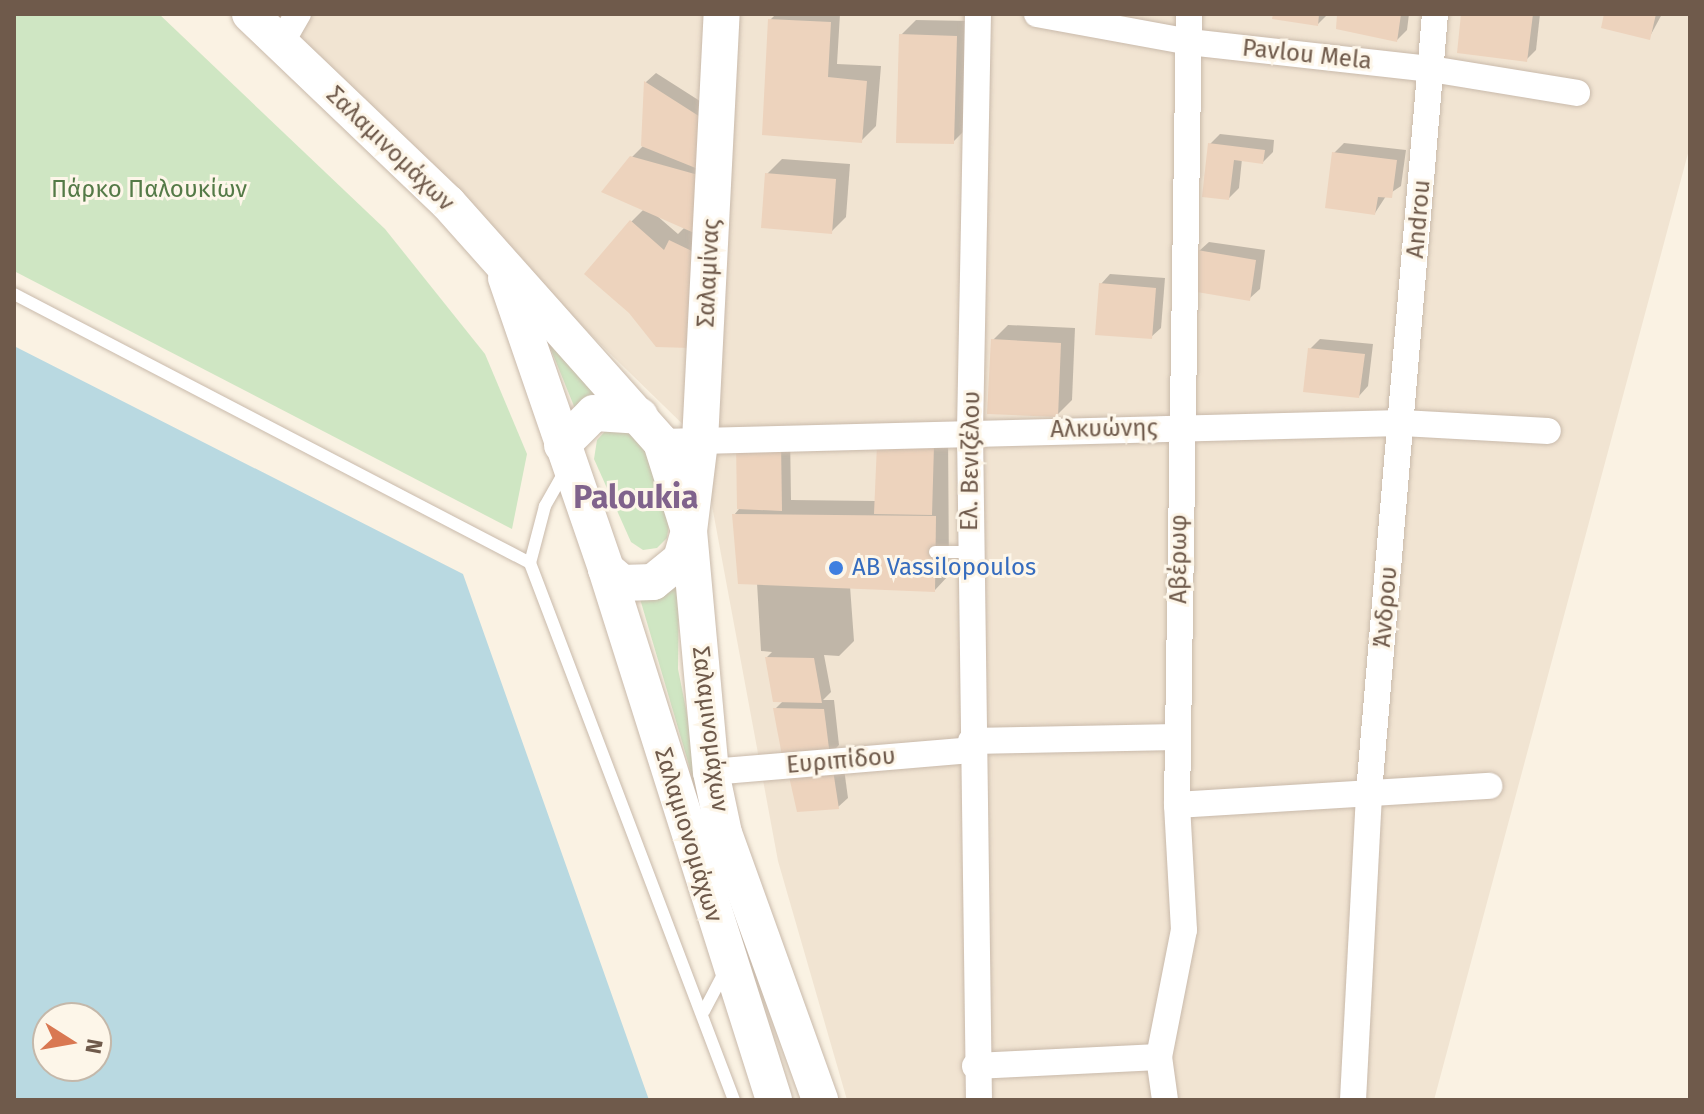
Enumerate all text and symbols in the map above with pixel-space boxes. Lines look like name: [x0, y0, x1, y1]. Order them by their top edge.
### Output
street label: Pavlou Mela: [1241, 34, 1373, 76]
street label: Σαλαμινομάχων: [320, 81, 460, 217]
park label: Πάρκο Παλουκίων: [51, 176, 247, 204]
street label: Androu: [1401, 179, 1437, 259]
street label: Σαλαμίνας: [692, 218, 726, 328]
street label: Ελ. Βενιζέλου: [955, 391, 987, 531]
street label: Αλκυώνης: [1050, 414, 1158, 444]
district label: Paloukia: [573, 478, 699, 516]
street label: Αβέρωφ: [1165, 514, 1193, 604]
place label: AB Vassilopoulos: [852, 554, 1036, 582]
marker: AB Vassilopoulos: [827, 559, 845, 577]
street label: Άνδρου: [1368, 565, 1404, 649]
street label: Σαλαμινομάχων: [686, 645, 734, 813]
street label: Ευριπίδου: [785, 742, 897, 780]
street label: Σαλαμιονομάχων: [648, 744, 728, 926]
north arrow: [32, 1002, 112, 1082]
text: N: [79, 1037, 109, 1056]

